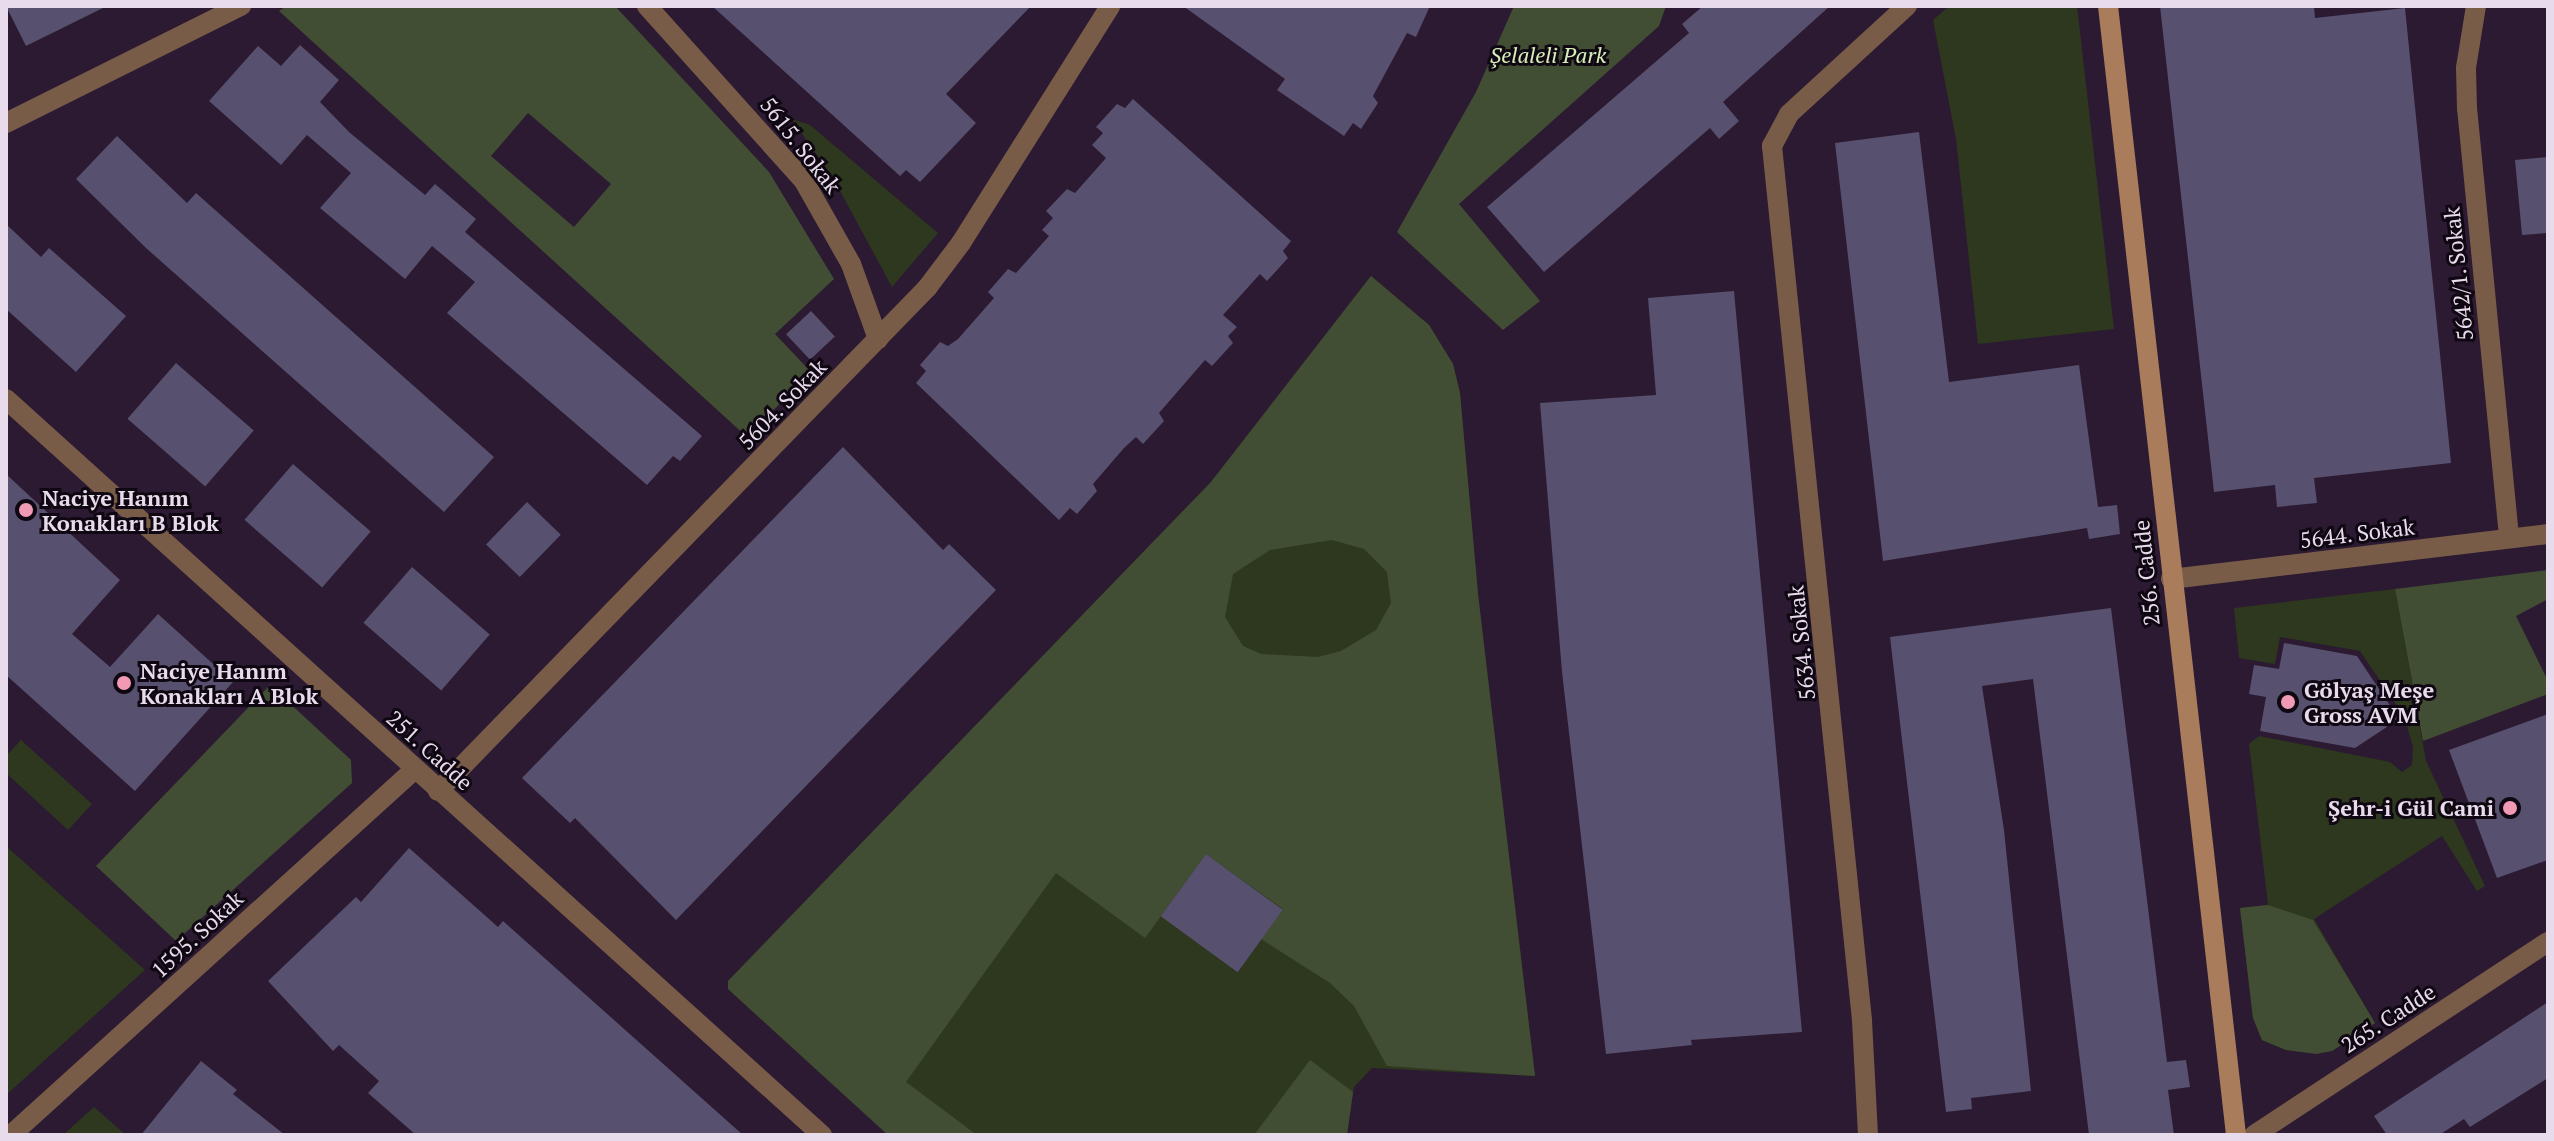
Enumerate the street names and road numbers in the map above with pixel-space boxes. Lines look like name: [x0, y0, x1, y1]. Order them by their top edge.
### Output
street label: 5615. Sokak: [755, 91, 847, 199]
street label: 5642/1. Sokak: [2438, 205, 2478, 343]
street label: 5604. Sokak: [732, 353, 832, 455]
street label: 5644. Sokak: [2298, 513, 2416, 553]
street label: 256. Cadde: [2127, 518, 2165, 628]
street label: 5634. Sokak: [1782, 584, 1820, 702]
street label: 251. Cadde: [381, 704, 479, 796]
street label: 1595. Sokak: [146, 885, 248, 983]
street label: 265. Cadde: [2336, 978, 2440, 1058]

